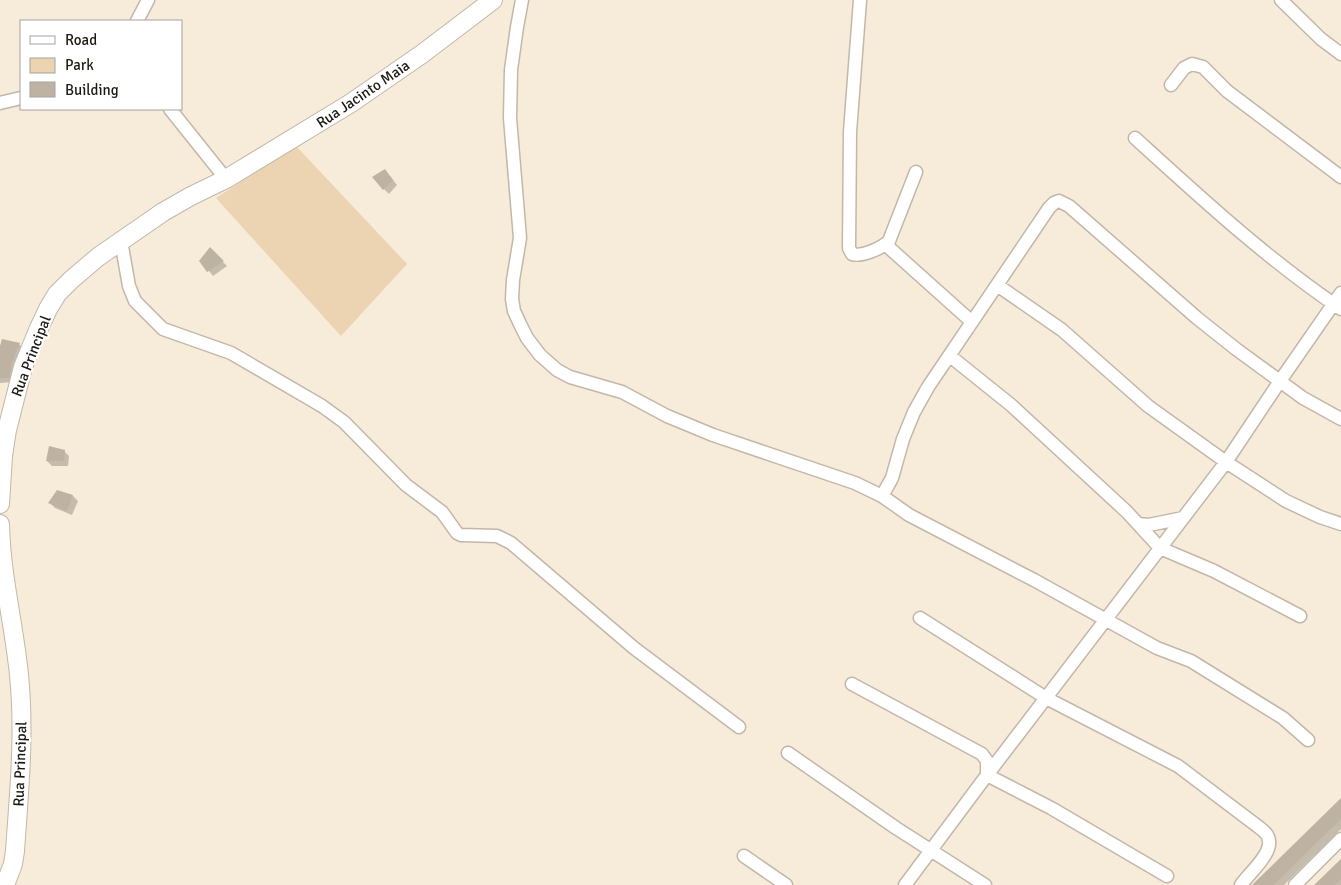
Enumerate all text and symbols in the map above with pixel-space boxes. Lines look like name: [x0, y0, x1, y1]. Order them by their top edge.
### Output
legend: [20, 20, 182, 110]
text: Road: [65, 31, 97, 49]
text: Park: [65, 56, 94, 74]
street label: Rua Jacinto Maia: [313, 56, 413, 132]
text: Building: [65, 81, 119, 99]
street label: Rua Principal: [7, 313, 55, 399]
street label: Rua Principal: [10, 721, 30, 807]

